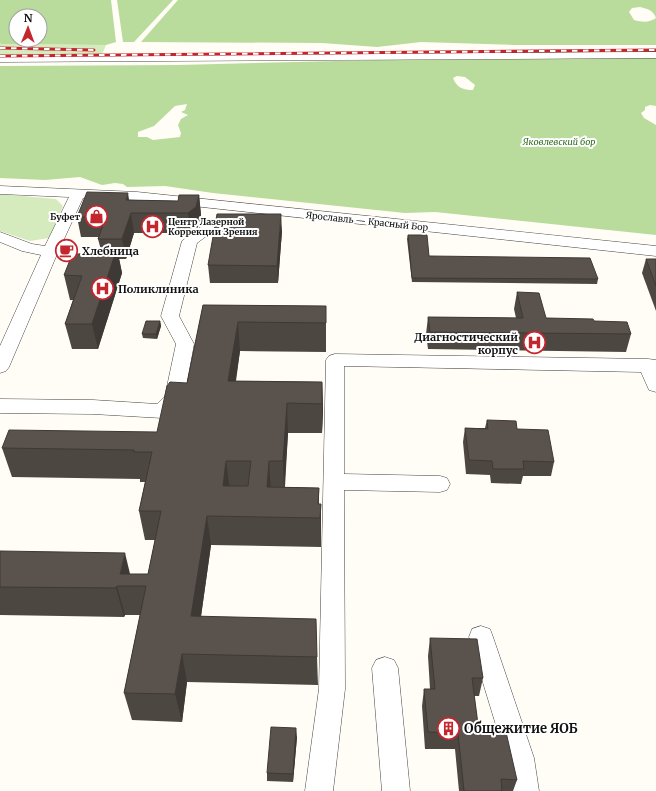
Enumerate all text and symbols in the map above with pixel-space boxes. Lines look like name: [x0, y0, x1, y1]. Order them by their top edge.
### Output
north arrow: [8, 8, 48, 48]
text: N: [24, 11, 33, 25]
park label: Яковлевский бор: [522, 136, 595, 147]
shop icon: Буфет: [83, 203, 109, 229]
street label: Ярославль — Красный Бор: [305, 209, 429, 233]
place label: Буфет: [50, 211, 80, 222]
hospital icon: Центр Лазерной Коррекции Зрения: [140, 213, 166, 239]
place label: Центр Лазерной Коррекции Зрения: [168, 216, 258, 237]
cafe icon: Хлебница: [53, 238, 79, 264]
place label: Хлебница: [82, 244, 139, 258]
hospital icon: Поликлиника: [90, 276, 116, 302]
place label: Поликлиника: [118, 282, 199, 296]
place label: Диагностический корпус: [414, 330, 518, 357]
hospital icon: Диагностический корпус: [521, 330, 547, 356]
building icon: Общежитие ЯОБ: [435, 715, 461, 741]
place label: Общежитие ЯОБ: [464, 720, 578, 737]

